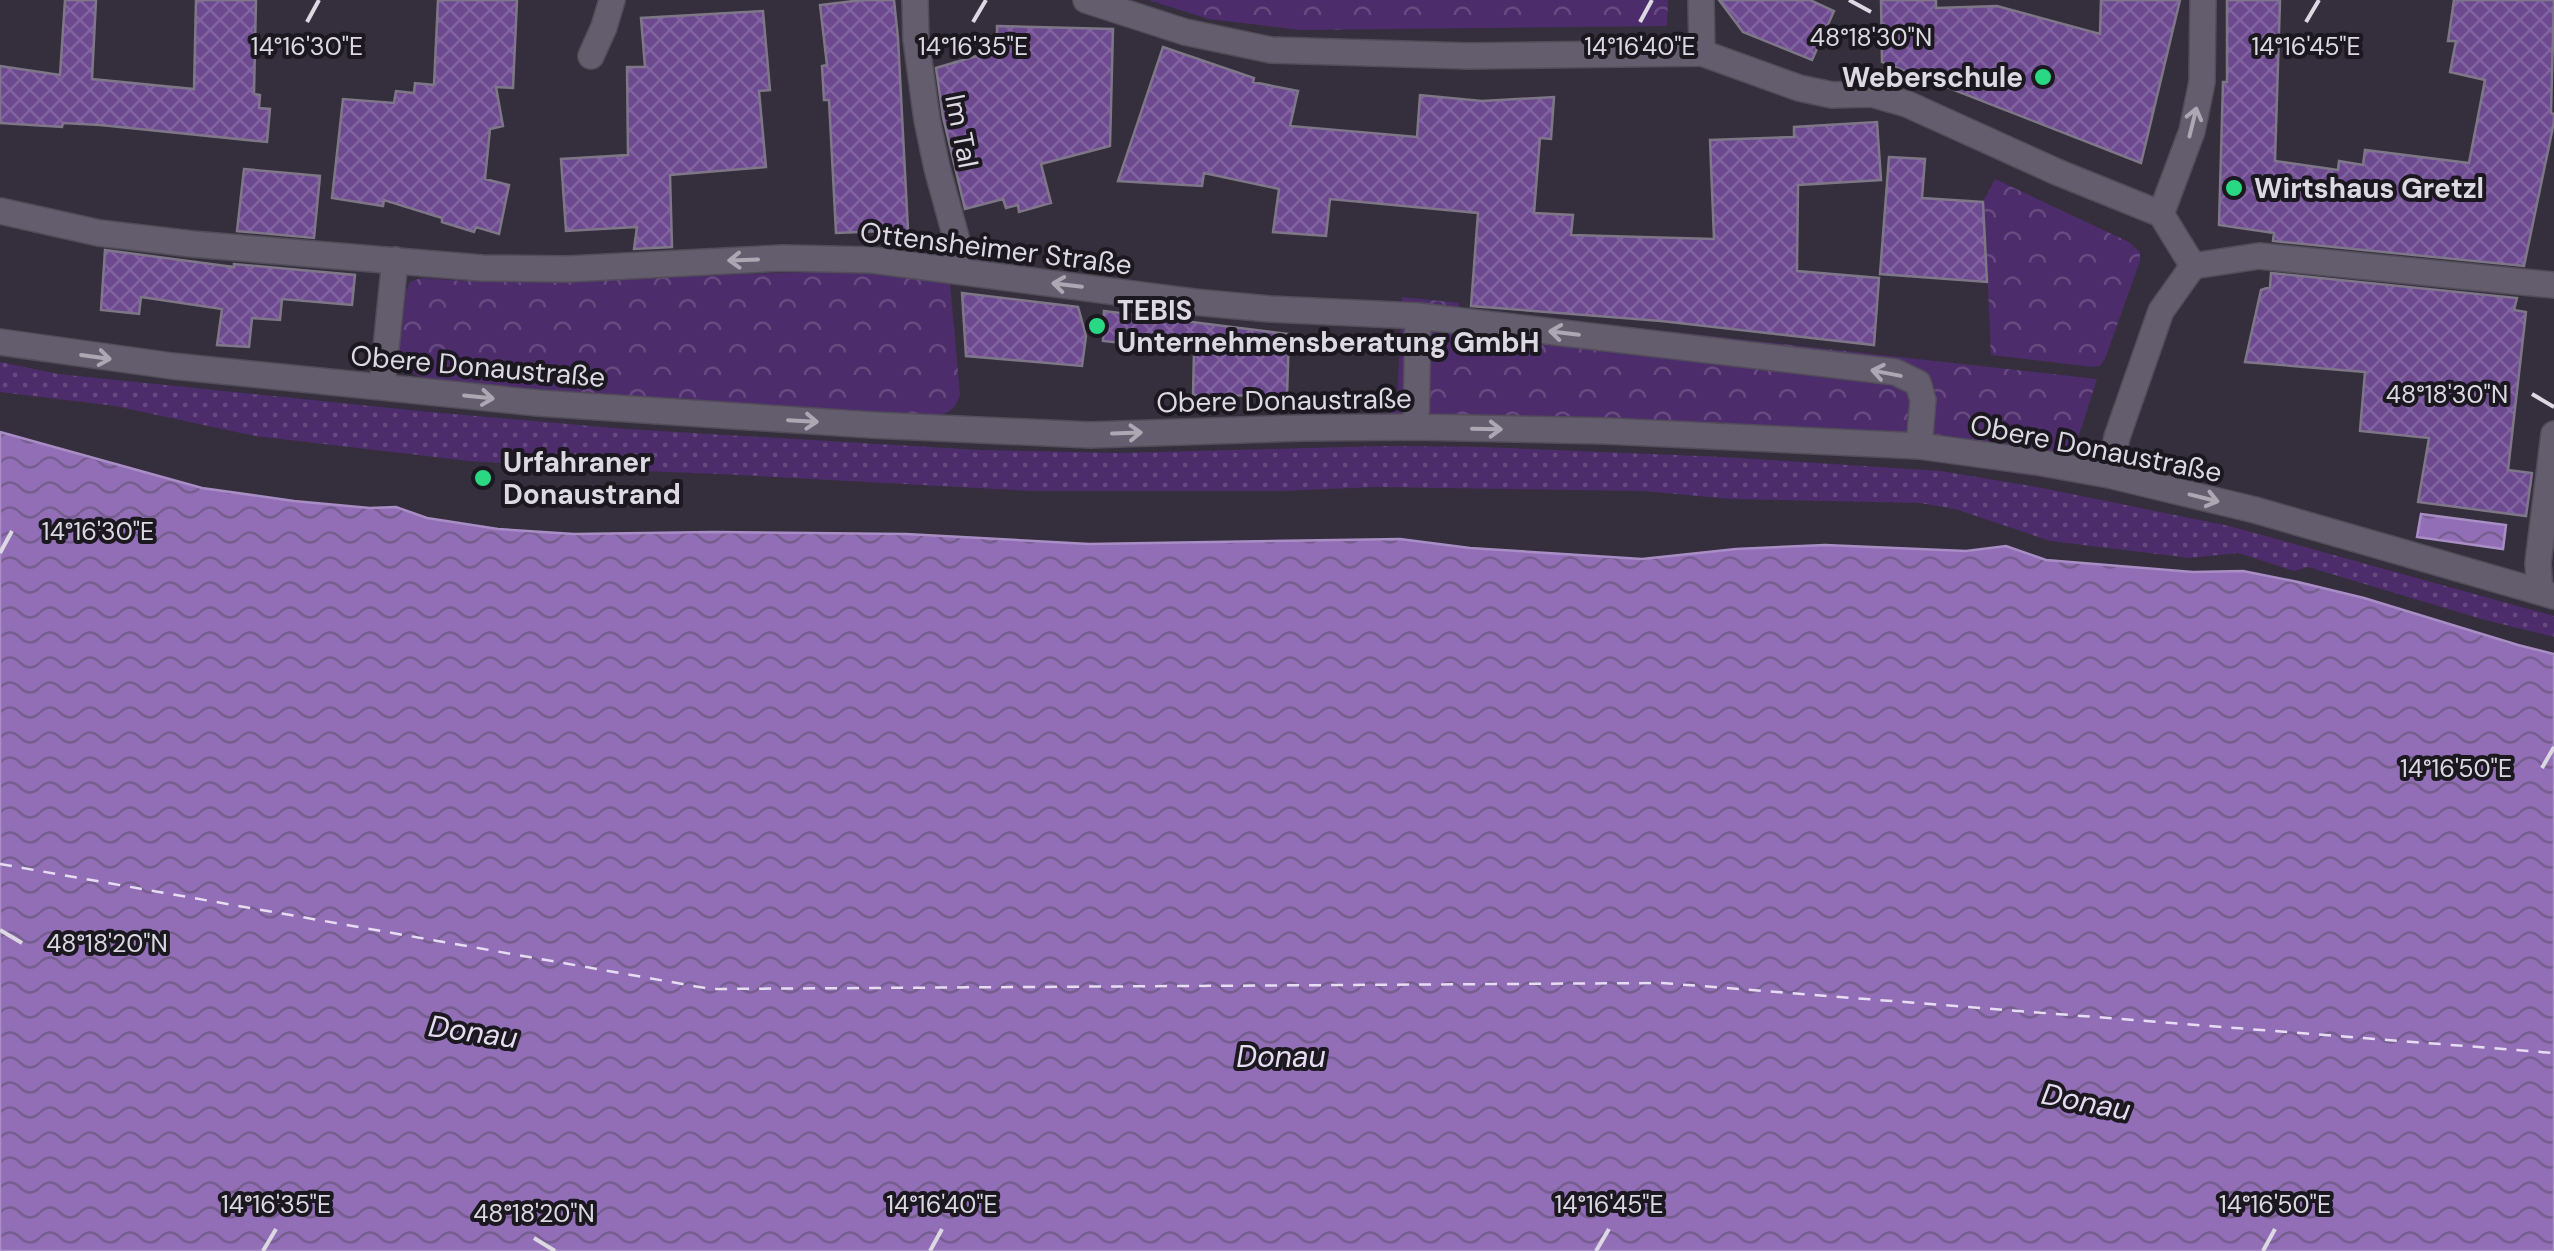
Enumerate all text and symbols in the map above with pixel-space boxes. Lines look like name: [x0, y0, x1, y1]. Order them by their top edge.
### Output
text: 48°18'30"N: [1810, 21, 1932, 54]
text: 14°16'30"E: [251, 30, 363, 63]
text: 14°16'35"E: [918, 30, 1028, 63]
text: 14°16'40"E: [1584, 30, 1696, 63]
text: 14°16'45"E: [2251, 30, 2361, 63]
place label: Weberschule: [1842, 59, 2023, 96]
marker: Weberschule: [2032, 66, 2054, 88]
street label: Im Tal: [936, 91, 987, 171]
one-way arrow: [2185, 107, 2204, 138]
place label: Wirtshaus Gretzl: [2254, 170, 2484, 207]
marker: Wirtshaus Gretzl: [2223, 177, 2245, 199]
street label: Ottensheimer Straße: [858, 213, 1134, 284]
one-way arrow: [728, 250, 760, 269]
one-way arrow: [1051, 276, 1083, 294]
place label: TEBIS Unternehmensberatung GmbH: [1117, 292, 1540, 361]
marker: TEBIS Unternehmensberatung GmbH: [1086, 315, 1108, 337]
one-way arrow: [1549, 323, 1581, 342]
street label: Obere Donaustraße: [349, 337, 607, 396]
one-way arrow: [80, 348, 112, 367]
one-way arrow: [1871, 362, 1903, 381]
text: 48°18'30"N: [2386, 378, 2508, 411]
street label: Obere Donaustraße: [1156, 380, 1412, 421]
one-way arrow: [462, 388, 494, 407]
street label: Obere Donaustraße: [1967, 406, 2225, 491]
one-way arrow: [786, 412, 818, 431]
one-way arrow: [1470, 419, 1502, 438]
one-way arrow: [1111, 424, 1143, 443]
place label: Urfahraner Donaustrand: [503, 444, 681, 513]
marker: Urfahraner Donaustrand: [472, 467, 494, 489]
one-way arrow: [2188, 489, 2219, 508]
text: 14°16'30"E: [42, 515, 154, 548]
text: 14°16'50"E: [2400, 752, 2512, 785]
text: 48°18'20"N: [46, 927, 168, 960]
water label: Donau: [426, 1006, 520, 1057]
water label: Donau: [1236, 1037, 1326, 1076]
water label: Donau: [2038, 1074, 2134, 1129]
text: 14°16'35"E: [221, 1188, 331, 1221]
text: 14°16'40"E: [886, 1188, 998, 1221]
text: 14°16'45"E: [1554, 1188, 1664, 1221]
text: 14°16'50"E: [2219, 1188, 2331, 1221]
text: 48°18'20"N: [473, 1197, 595, 1230]

